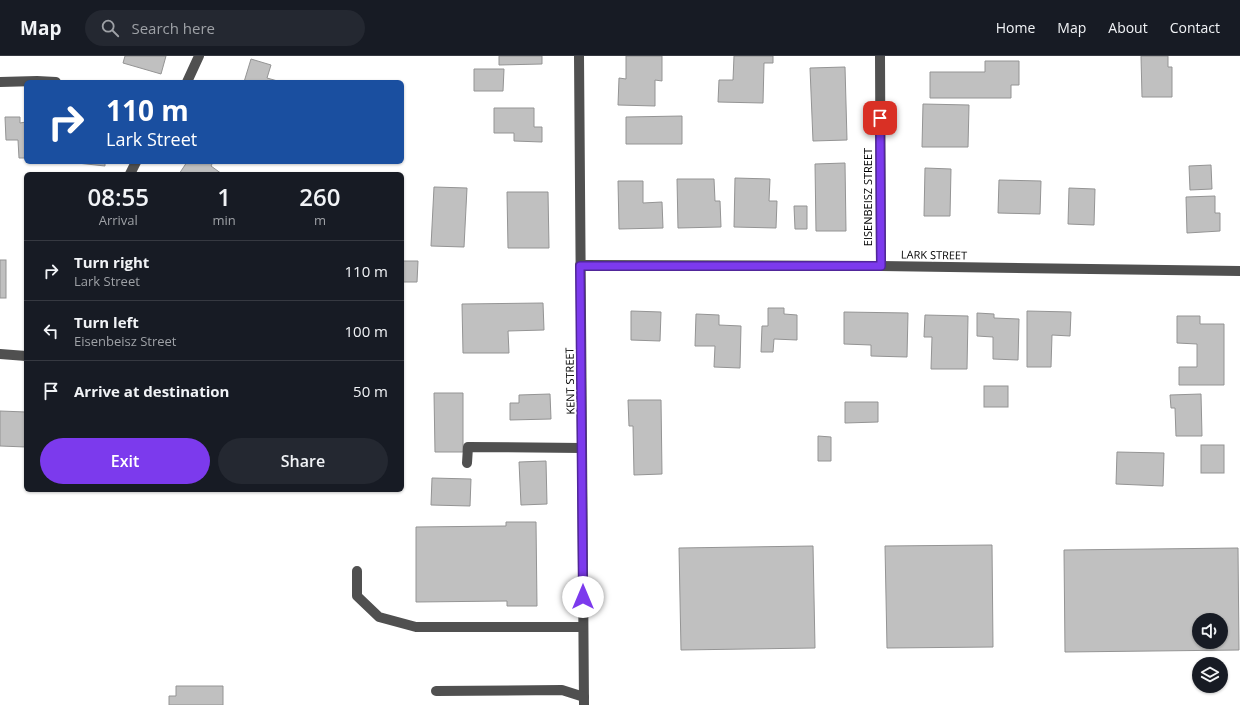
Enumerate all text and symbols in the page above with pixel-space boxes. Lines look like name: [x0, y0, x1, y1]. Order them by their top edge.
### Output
search box: [85, 10, 365, 46]
text: Map: [20, 15, 61, 41]
icon: search: [99, 17, 121, 39]
text: Search here: [131, 18, 215, 38]
text: Home: [996, 18, 1035, 37]
text: Map: [1057, 18, 1086, 37]
text: About: [1108, 18, 1148, 37]
text: Contact: [1170, 18, 1220, 37]
text: 110 m: [106, 91, 189, 129]
icon: right: [40, 96, 92, 148]
pin: [863, 101, 897, 135]
icon: arrive: [869, 107, 891, 129]
text: Lark Street: [106, 127, 197, 151]
street label: EISENBEISZ STREET: [860, 148, 875, 246]
text: 08:55: [88, 180, 149, 213]
text: 1: [217, 180, 231, 213]
text: 260: [299, 180, 340, 213]
text: Arrival: [99, 211, 138, 229]
text: min: [213, 211, 236, 229]
text: m: [314, 211, 326, 229]
street label: LARK STREET: [901, 246, 967, 263]
text: Turn right: [74, 252, 149, 272]
icon: right: [40, 260, 62, 282]
text: 110 m: [344, 261, 388, 281]
text: Lark Street: [74, 272, 140, 290]
text: Turn left: [74, 312, 139, 332]
icon: left: [40, 320, 62, 342]
text: 100 m: [344, 321, 388, 341]
text: Eisenbeisz Street: [74, 332, 176, 350]
street label: KENT STREET: [561, 347, 578, 415]
icon: arrive: [40, 380, 62, 402]
text: Arrive at destination: [74, 381, 229, 401]
text: 50 m: [353, 381, 388, 401]
button: Exit: [40, 438, 210, 484]
button: Share: [218, 438, 388, 484]
position arrow: [562, 576, 604, 618]
map controls: [1192, 613, 1228, 693]
button: sound: [1192, 613, 1228, 649]
button: layers: [1192, 657, 1228, 693]

